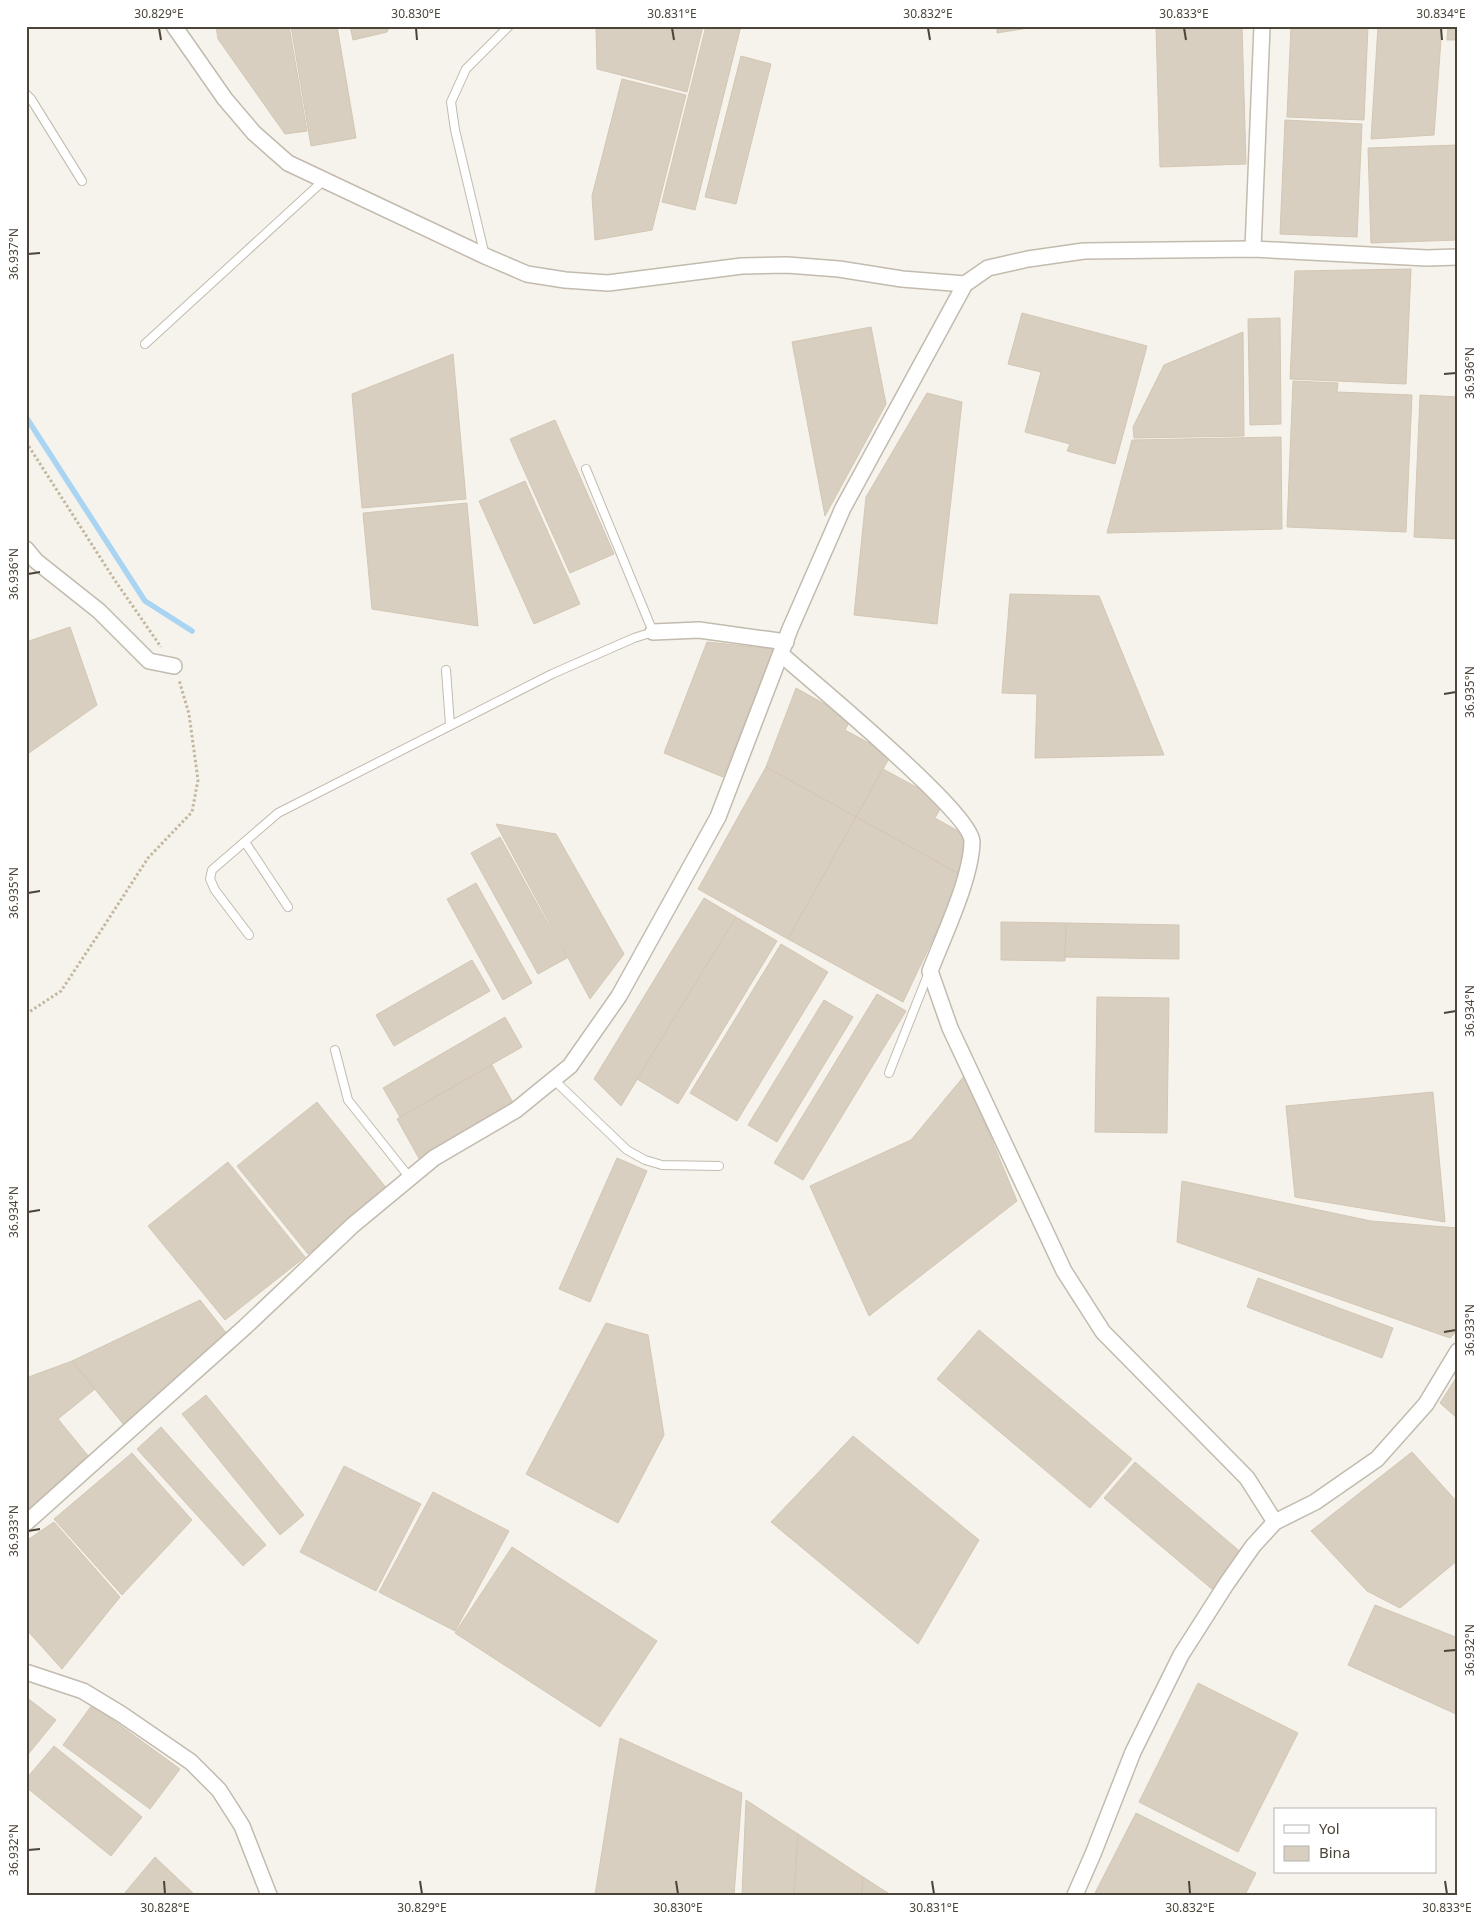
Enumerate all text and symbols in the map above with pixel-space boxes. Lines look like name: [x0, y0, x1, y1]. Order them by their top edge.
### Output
text: 30.829°E: [134, 5, 184, 22]
text: 30.830°E: [391, 5, 441, 22]
text: 30.831°E: [647, 5, 697, 22]
text: 30.832°E: [903, 5, 953, 22]
text: 30.833°E: [1159, 5, 1209, 22]
text: 30.834°E: [1416, 5, 1466, 22]
text: 36.937°N: [5, 228, 22, 280]
text: 36.936°N: [1461, 347, 1478, 399]
text: 36.936°N: [5, 548, 22, 600]
text: 36.935°N: [1461, 666, 1478, 718]
text: 36.935°N: [5, 867, 22, 919]
text: 36.934°N: [1461, 985, 1478, 1037]
text: 36.934°N: [5, 1186, 22, 1238]
text: 36.933°N: [1461, 1304, 1478, 1356]
text: 36.933°N: [5, 1505, 22, 1557]
text: 36.932°N: [1461, 1624, 1478, 1676]
legend: [1274, 1808, 1436, 1874]
text: Yol: [1319, 1818, 1340, 1838]
text: 36.932°N: [5, 1824, 22, 1876]
text: Bina: [1319, 1842, 1350, 1862]
text: 30.828°E: [140, 1899, 190, 1916]
text: 30.829°E: [397, 1899, 447, 1916]
text: 30.830°E: [653, 1899, 703, 1916]
text: 30.831°E: [909, 1899, 959, 1916]
text: 30.832°E: [1165, 1899, 1215, 1916]
text: 30.833°E: [1422, 1899, 1472, 1916]

